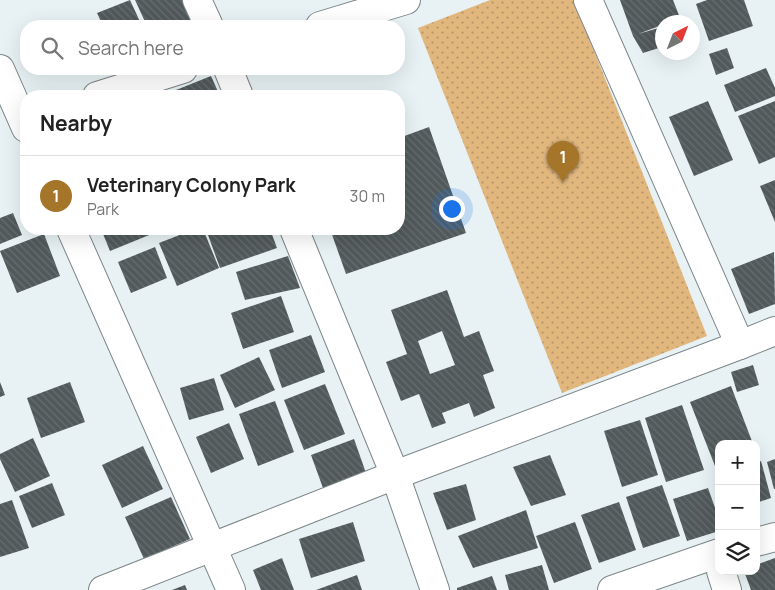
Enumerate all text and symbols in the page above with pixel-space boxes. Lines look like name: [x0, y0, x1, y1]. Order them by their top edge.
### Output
north arrow: [655, 15, 700, 60]
search box: [20, 20, 405, 75]
icon: search: [38, 34, 66, 62]
text: Search here: [78, 35, 184, 61]
text: Nearby: [40, 109, 112, 137]
pin: 1: [547, 141, 579, 182]
text: Veterinary Colony Park: [87, 172, 295, 198]
text: 1: [52, 185, 60, 207]
text: 30 m: [350, 185, 385, 207]
your location: [439, 196, 465, 222]
text: Park: [87, 198, 119, 220]
map controls: [715, 440, 760, 575]
button: +: [715, 440, 760, 485]
button: −: [715, 485, 760, 530]
button: layers: [715, 530, 760, 575]

